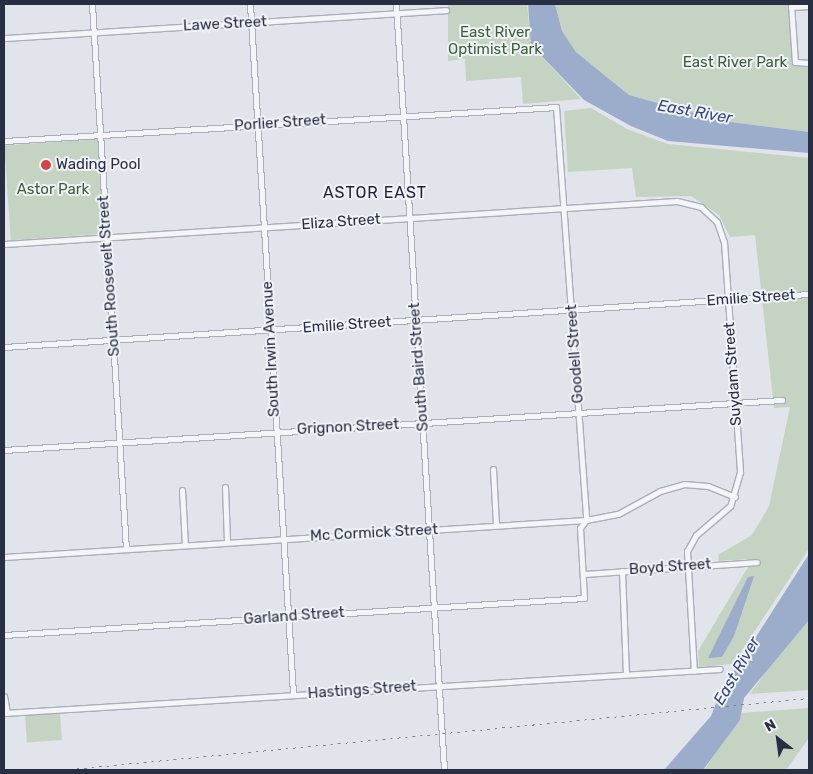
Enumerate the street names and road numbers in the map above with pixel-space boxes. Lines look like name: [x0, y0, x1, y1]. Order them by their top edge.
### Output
street label: Lawe Street: [183, 13, 267, 35]
street label: Porlier Street: [233, 111, 327, 135]
street label: South Roosevelt Street: [94, 195, 124, 357]
street label: Eliza Street: [301, 210, 381, 234]
street label: South Irwin Avenue: [258, 280, 284, 418]
street label: Emilie Street: [706, 286, 796, 310]
street label: South Baird Street: [406, 302, 432, 432]
street label: Goodell Street: [563, 304, 587, 404]
street label: Emilie Street: [302, 313, 392, 337]
street label: Suydam Street: [720, 322, 746, 426]
street label: Grignon Street: [296, 415, 400, 439]
street label: Mc Cormick Street: [310, 521, 438, 545]
street label: Boyd Street: [628, 555, 712, 579]
street label: Garland Street: [243, 603, 345, 629]
street label: Hastings Street: [307, 677, 417, 703]

